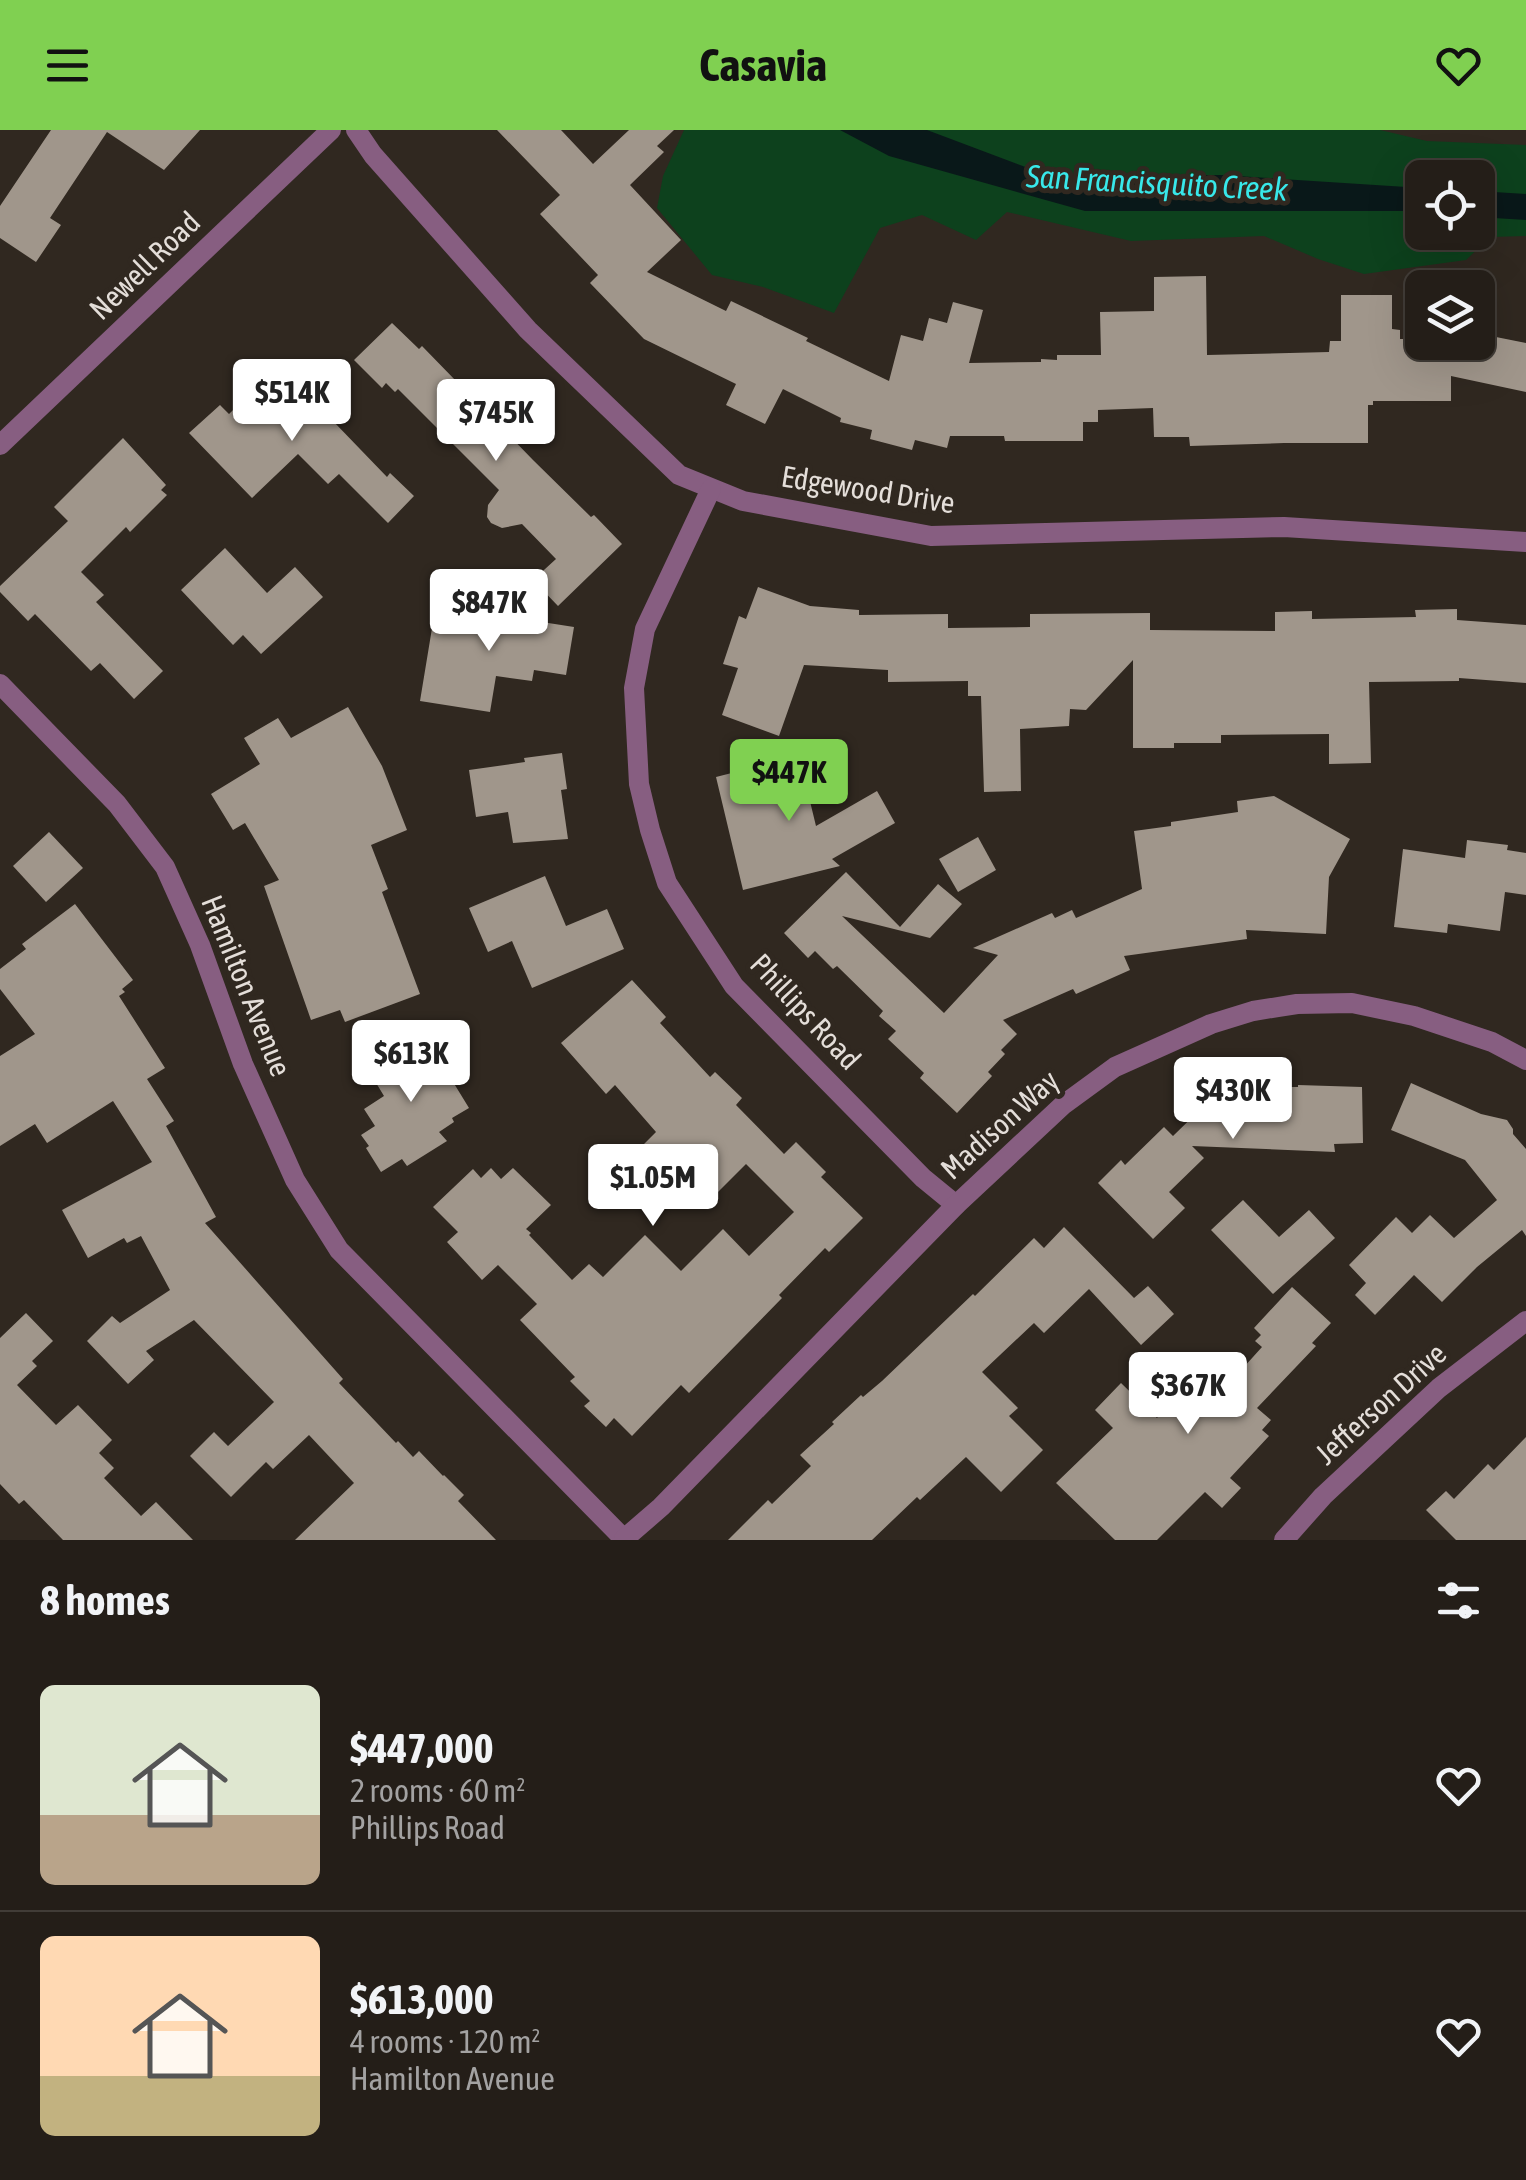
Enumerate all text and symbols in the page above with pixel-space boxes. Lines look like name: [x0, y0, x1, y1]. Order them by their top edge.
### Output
icon: menu: [40, 38, 95, 93]
icon: heart: [1431, 38, 1486, 93]
text: Casavia: [699, 39, 827, 91]
water label: San Francisquito Creek: [1024, 157, 1289, 208]
map controls: [1405, 160, 1495, 360]
button: locate: [1405, 160, 1495, 250]
street label: Newell Road: [82, 205, 206, 326]
button: layers: [1405, 270, 1495, 360]
pin: $514K: [222, 359, 362, 444]
text: $514K: [255, 373, 329, 410]
pin: $745K: [426, 379, 566, 464]
text: $745K: [459, 393, 533, 430]
street label: Edgewood Drive: [779, 459, 957, 519]
pin: $847K: [419, 569, 559, 654]
text: $847K: [452, 583, 526, 620]
pin: $447K: [719, 739, 859, 824]
text: $447K: [752, 753, 826, 790]
street label: Hamilton Avenue: [195, 890, 299, 1081]
street label: Phillips Road: [744, 947, 868, 1076]
pin: $613K: [341, 1020, 481, 1105]
text: $613K: [374, 1034, 448, 1071]
pin: $430K: [1163, 1057, 1303, 1142]
street label: Madison Way: [934, 1063, 1065, 1186]
text: $430K: [1196, 1071, 1270, 1108]
pin: $1.05M: [572, 1144, 734, 1229]
text: $1.05M: [610, 1158, 696, 1195]
street label: Jefferson Drive: [1308, 1336, 1452, 1471]
pin: $367K: [1118, 1352, 1258, 1437]
text: $367K: [1151, 1366, 1225, 1403]
icon: filters: [1431, 1573, 1486, 1628]
text: 8 homes: [40, 1576, 170, 1624]
text: $447,000: [350, 1724, 494, 1772]
icon: home: [120, 1725, 240, 1845]
icon: heart: [1431, 1758, 1486, 1813]
text: 2 rooms · 60 m²: [350, 1772, 525, 1809]
text: Phillips Road: [350, 1809, 505, 1846]
text: $613,000: [350, 1975, 494, 2023]
icon: home: [120, 1976, 240, 2096]
icon: heart: [1431, 2009, 1486, 2064]
text: 4 rooms · 120 m²: [350, 2023, 540, 2060]
text: Hamilton Avenue: [350, 2060, 555, 2097]

